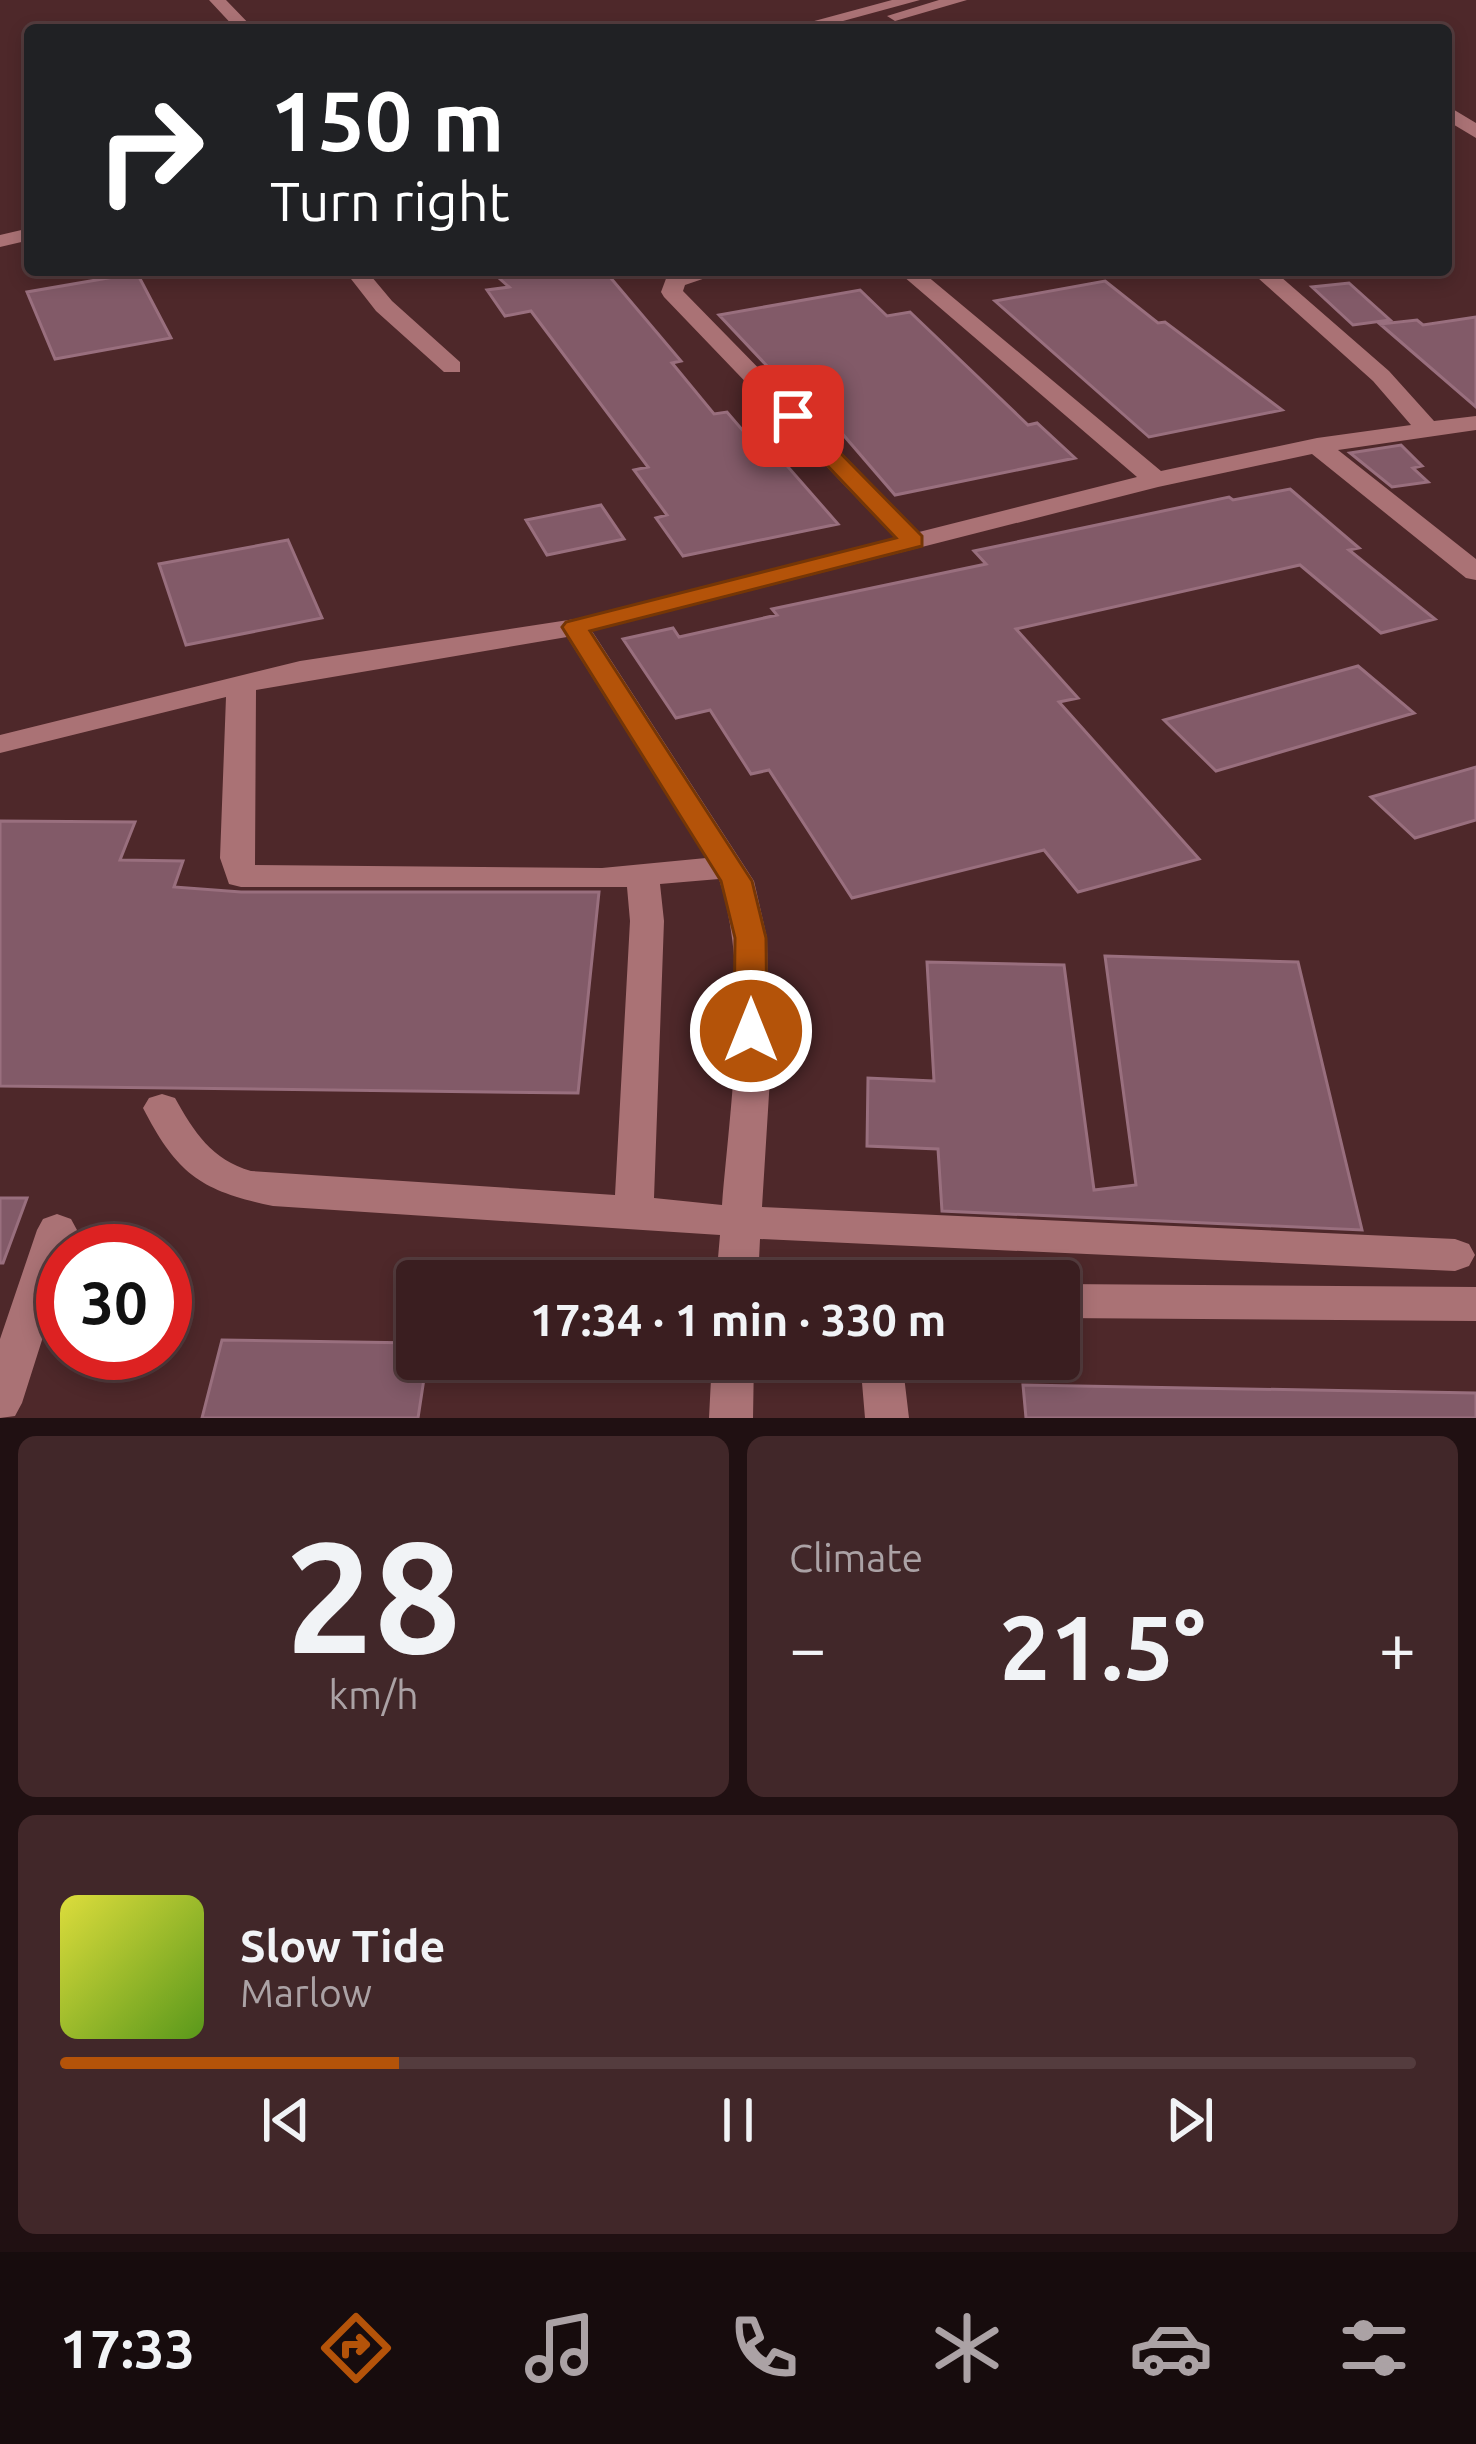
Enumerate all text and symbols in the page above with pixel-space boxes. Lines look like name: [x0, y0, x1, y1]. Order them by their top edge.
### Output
icon: right: [72, 72, 228, 228]
text: 150 m: [270, 73, 504, 167]
text: Turn right: [270, 171, 510, 231]
pin: [742, 365, 844, 467]
icon: arrive: [760, 383, 826, 449]
position arrow: [688, 968, 814, 1094]
speed limit sign: 30: [36, 1224, 192, 1380]
text: 17:34 · 1 min · 330 m: [530, 1294, 946, 1345]
text: 28: [286, 1508, 461, 1682]
text: Climate: [789, 1536, 923, 1579]
text: 21.5°: [999, 1596, 1206, 1697]
text: −: [789, 1610, 826, 1684]
text: +: [1379, 1610, 1416, 1684]
text: km/h: [328, 1673, 419, 1716]
text: Slow Tide: [240, 1920, 445, 1971]
text: Marlow: [240, 1971, 372, 2014]
icon: previous: [253, 2087, 319, 2153]
icon: pause: [705, 2087, 771, 2153]
icon: next: [1157, 2087, 1223, 2153]
icon: directions: [314, 2306, 398, 2390]
icon: music: [518, 2306, 602, 2390]
icon: phone: [722, 2306, 806, 2390]
icon: climate: [925, 2306, 1009, 2390]
icon: car: [1129, 2306, 1213, 2390]
icon: filters: [1332, 2306, 1416, 2390]
text: 17:33: [60, 2318, 195, 2378]

